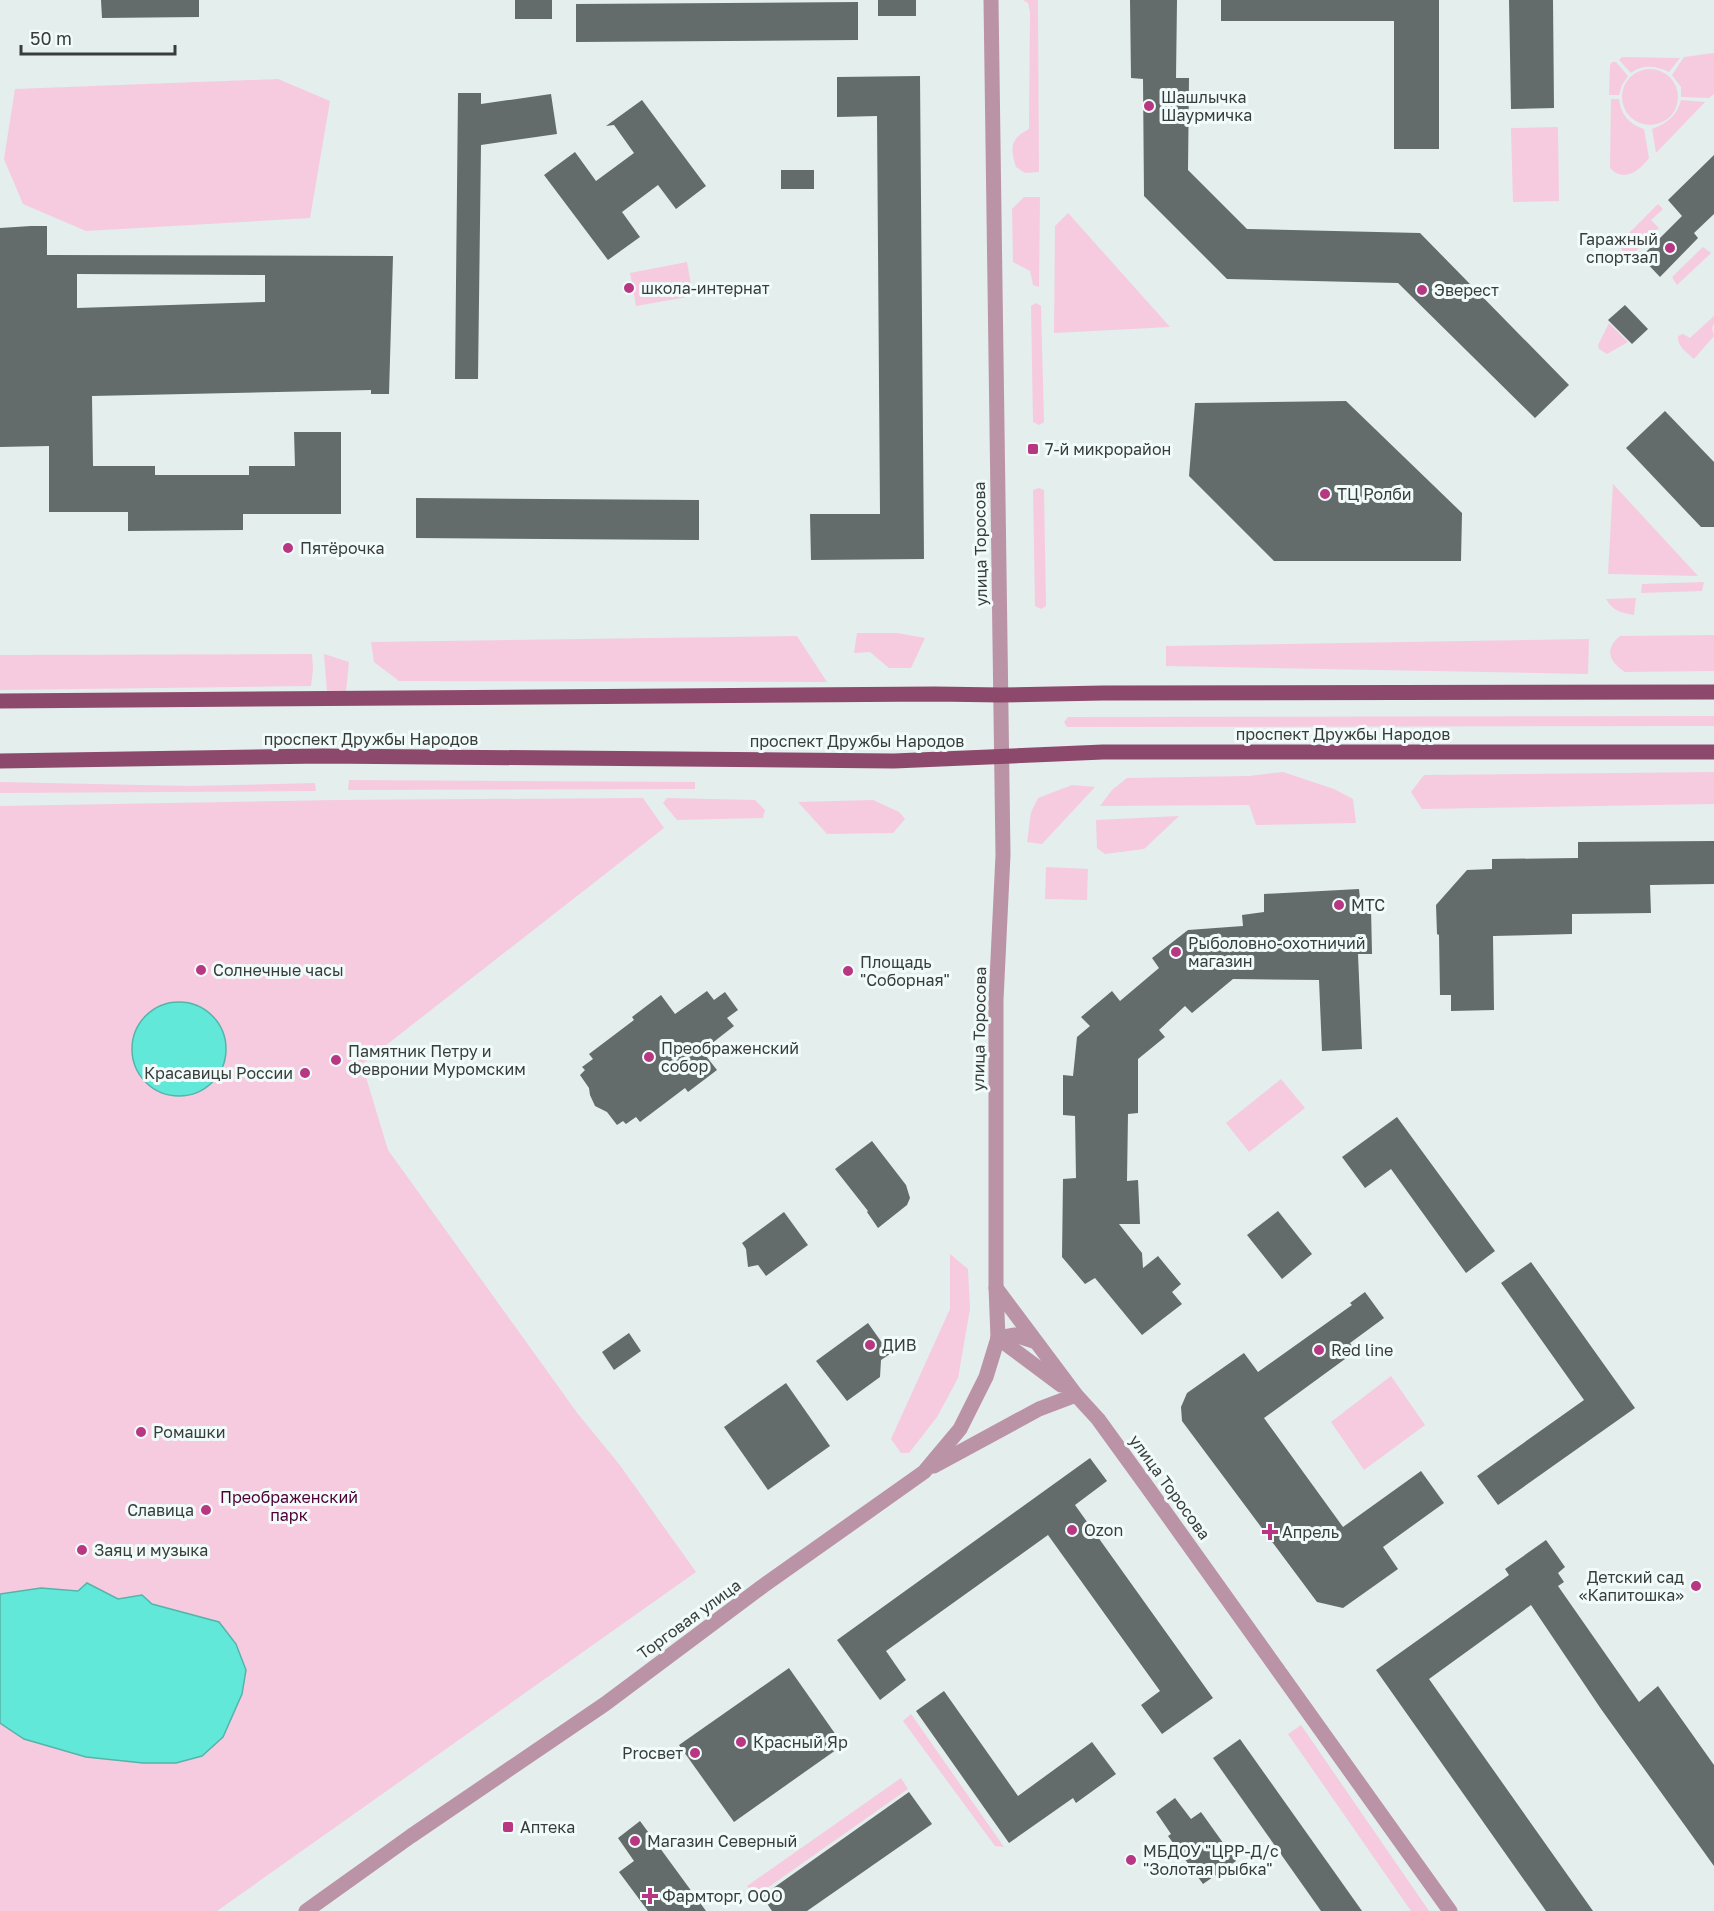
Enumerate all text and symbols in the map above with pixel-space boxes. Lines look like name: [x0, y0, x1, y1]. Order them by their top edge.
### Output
scale bar: [21, 18, 176, 56]
text: 50 m: [30, 27, 72, 49]
place label: Шашлычка Шаурмичка: [1161, 87, 1252, 125]
marker: Шашлычка Шаурмичка: [1142, 99, 1156, 113]
place label: Гаражный спортзал: [1579, 229, 1658, 267]
marker: Гаражный спортзал: [1663, 241, 1677, 255]
place label: школа-интернат: [641, 278, 770, 298]
place label: Эверест: [1434, 280, 1499, 300]
marker: школа-интернат: [622, 281, 636, 295]
marker: Эверест: [1415, 283, 1429, 297]
place label: 7-й микрорайон: [1045, 439, 1171, 459]
marker: 7-й микрорайон: [1026, 442, 1040, 456]
street label: улица Торосова: [969, 481, 991, 607]
place label: ТЦ Ролби: [1337, 484, 1412, 504]
marker: ТЦ Ролби: [1318, 487, 1332, 501]
place label: Пятёрочка: [300, 538, 384, 558]
marker: Пятёрочка: [281, 541, 295, 555]
street label: проспект Дружбы Народов: [1236, 724, 1450, 744]
street label: проспект Дружбы Народов: [264, 729, 478, 749]
street label: проспект Дружбы Народов: [750, 731, 964, 751]
place label: МТС: [1351, 895, 1385, 915]
marker: МТС: [1332, 898, 1346, 912]
place label: Рыболовно-охотничий магазин: [1188, 933, 1366, 971]
marker: Рыболовно-охотничий магазин: [1169, 945, 1183, 959]
place label: Площадь "Соборная": [860, 952, 950, 990]
place label: Солнечные часы: [213, 960, 344, 980]
marker: Солнечные часы: [194, 963, 208, 977]
marker: Площадь "Соборная": [841, 964, 855, 978]
street label: улица Торосова: [968, 966, 990, 1092]
place label: Преображенский собор: [661, 1038, 799, 1076]
place label: Памятник Петру и Февронии Муромским: [348, 1041, 526, 1079]
marker: Преображенский собор: [642, 1050, 656, 1064]
marker: Памятник Петру и Февронии Муромским: [329, 1053, 343, 1067]
place label: Красавицы России: [144, 1063, 293, 1083]
marker: Красавицы России: [298, 1066, 312, 1080]
place label: ДИВ: [882, 1335, 917, 1355]
marker: ДИВ: [863, 1338, 877, 1352]
place label: Red line: [1331, 1340, 1393, 1360]
marker: Red line: [1312, 1343, 1326, 1357]
place label: Ромашки: [153, 1422, 225, 1442]
marker: Ромашки: [134, 1425, 148, 1439]
street label: улица Торосова: [1125, 1431, 1215, 1543]
park label: Преображенский парк: [220, 1487, 358, 1525]
place label: Славица: [127, 1500, 194, 1520]
marker: Славица: [199, 1503, 213, 1517]
place label: Ozon: [1084, 1520, 1123, 1540]
place label: Апрель: [1282, 1522, 1339, 1542]
marker: Ozon: [1065, 1523, 1079, 1537]
marker: Апрель: [1263, 1525, 1277, 1539]
place label: Заяц и музыка: [94, 1540, 208, 1560]
marker: Заяц и музыка: [75, 1543, 89, 1557]
place label: Детский сад «Капитошка»: [1579, 1567, 1684, 1605]
street label: Торговая улица: [633, 1575, 745, 1663]
marker: Детский сад «Капитошка»: [1689, 1579, 1703, 1593]
place label: Красный Яр: [753, 1732, 848, 1752]
marker: Красный Яр: [734, 1735, 748, 1749]
place label: Proсвет: [622, 1743, 683, 1763]
marker: Proсвет: [688, 1746, 702, 1760]
place label: Аптека: [520, 1817, 575, 1837]
marker: Аптека: [501, 1820, 515, 1834]
place label: Магазин Северный: [647, 1831, 797, 1851]
marker: Магазин Северный: [628, 1834, 642, 1848]
place label: МБДОУ "ЦРР-Д/с "Золотая рыбка": [1143, 1841, 1279, 1879]
marker: МБДОУ "ЦРР-Д/с "Золотая рыбка": [1124, 1853, 1138, 1867]
place label: Фармторг, ООО: [662, 1886, 783, 1906]
marker: Фармторг, ООО: [643, 1889, 657, 1903]

